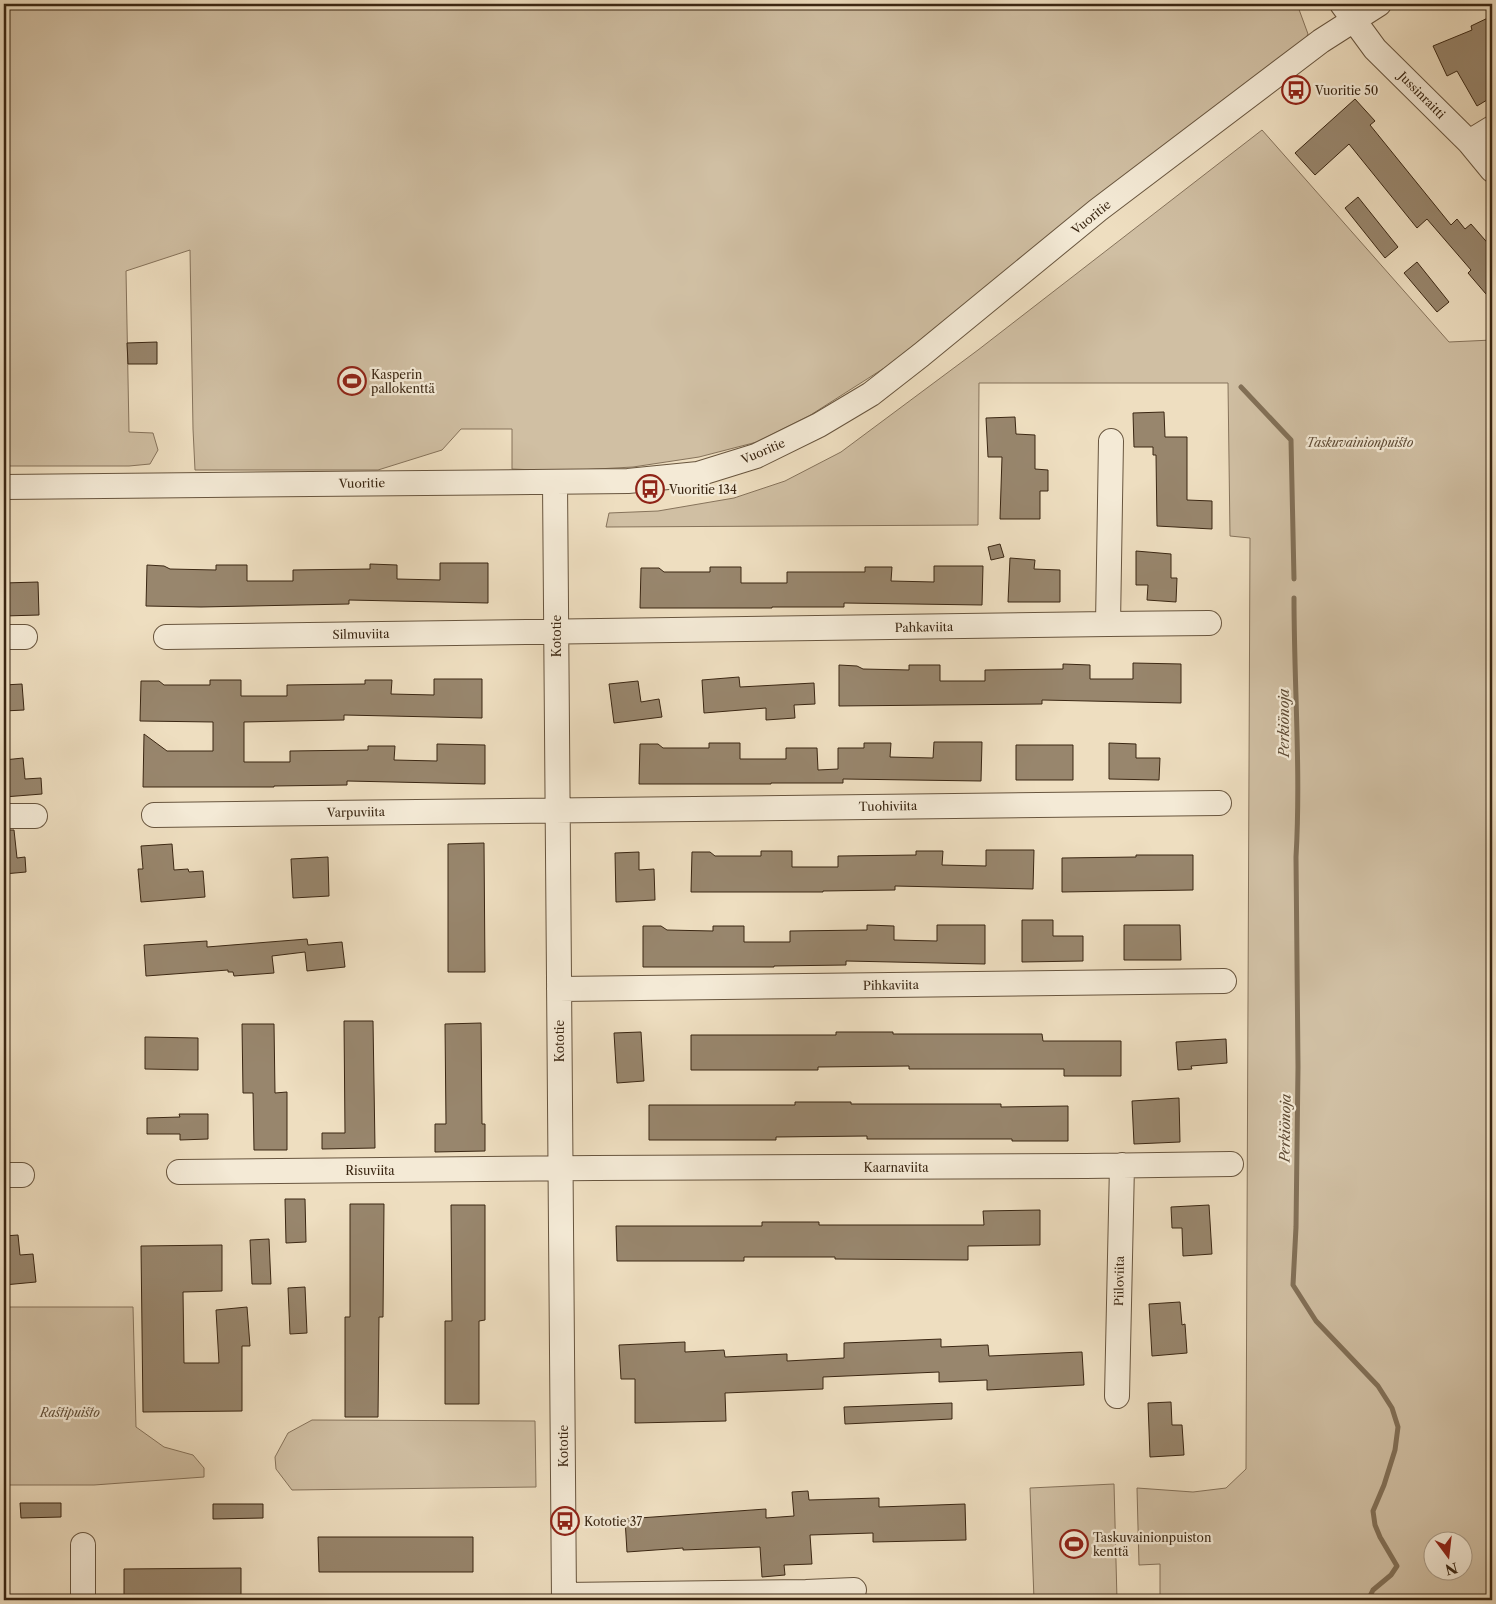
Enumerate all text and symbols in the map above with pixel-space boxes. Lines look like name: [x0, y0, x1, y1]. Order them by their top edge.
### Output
street label: Jussinraitti: [1394, 67, 1449, 122]
bus stop icon: Vuoritie 50: [1281, 75, 1311, 105]
place label: Vuoritie 50: [1314, 83, 1378, 98]
street label: Vuoritie: [1068, 197, 1114, 238]
sports icon: Kasperin pallokenttä: [337, 366, 367, 396]
place label: Kasperin pallokenttä: [371, 367, 435, 396]
street label: Vuoritie: [738, 435, 787, 467]
park label: Taskuvainionpuisto: [1307, 435, 1414, 450]
bus stop icon: Vuoritie 134: [635, 474, 665, 504]
street label: Vuoritie: [338, 475, 385, 491]
place label: Vuoritie 134: [668, 482, 737, 497]
street label: Kototie: [549, 614, 564, 657]
street label: Pahkaviita: [895, 619, 954, 635]
street label: Silmuviita: [332, 626, 390, 642]
water label: Perkiönoja: [1275, 688, 1293, 758]
street label: Tuohiviita: [859, 798, 918, 814]
street label: Varpuviita: [326, 804, 386, 820]
street label: Pihkaviita: [863, 977, 920, 993]
street label: Kototie: [552, 1019, 567, 1062]
water label: Perkiönoja: [1275, 1093, 1295, 1163]
street label: Kaarnaviita: [864, 1160, 929, 1175]
street label: Risuviita: [345, 1163, 395, 1178]
street label: Piiloviita: [1111, 1255, 1127, 1306]
park label: Rastipuisto: [39, 1405, 100, 1420]
street label: Kototie: [556, 1424, 571, 1467]
bus stop icon: Kototie 37: [550, 1506, 580, 1536]
place label: Kototie 37: [584, 1514, 642, 1529]
sports icon: Taskuvainionpuiston kenttä: [1059, 1529, 1089, 1559]
place label: Taskuvainionpuiston kenttä: [1093, 1530, 1212, 1559]
north arrow: [1424, 1532, 1474, 1582]
text: N: [1443, 1558, 1460, 1579]

